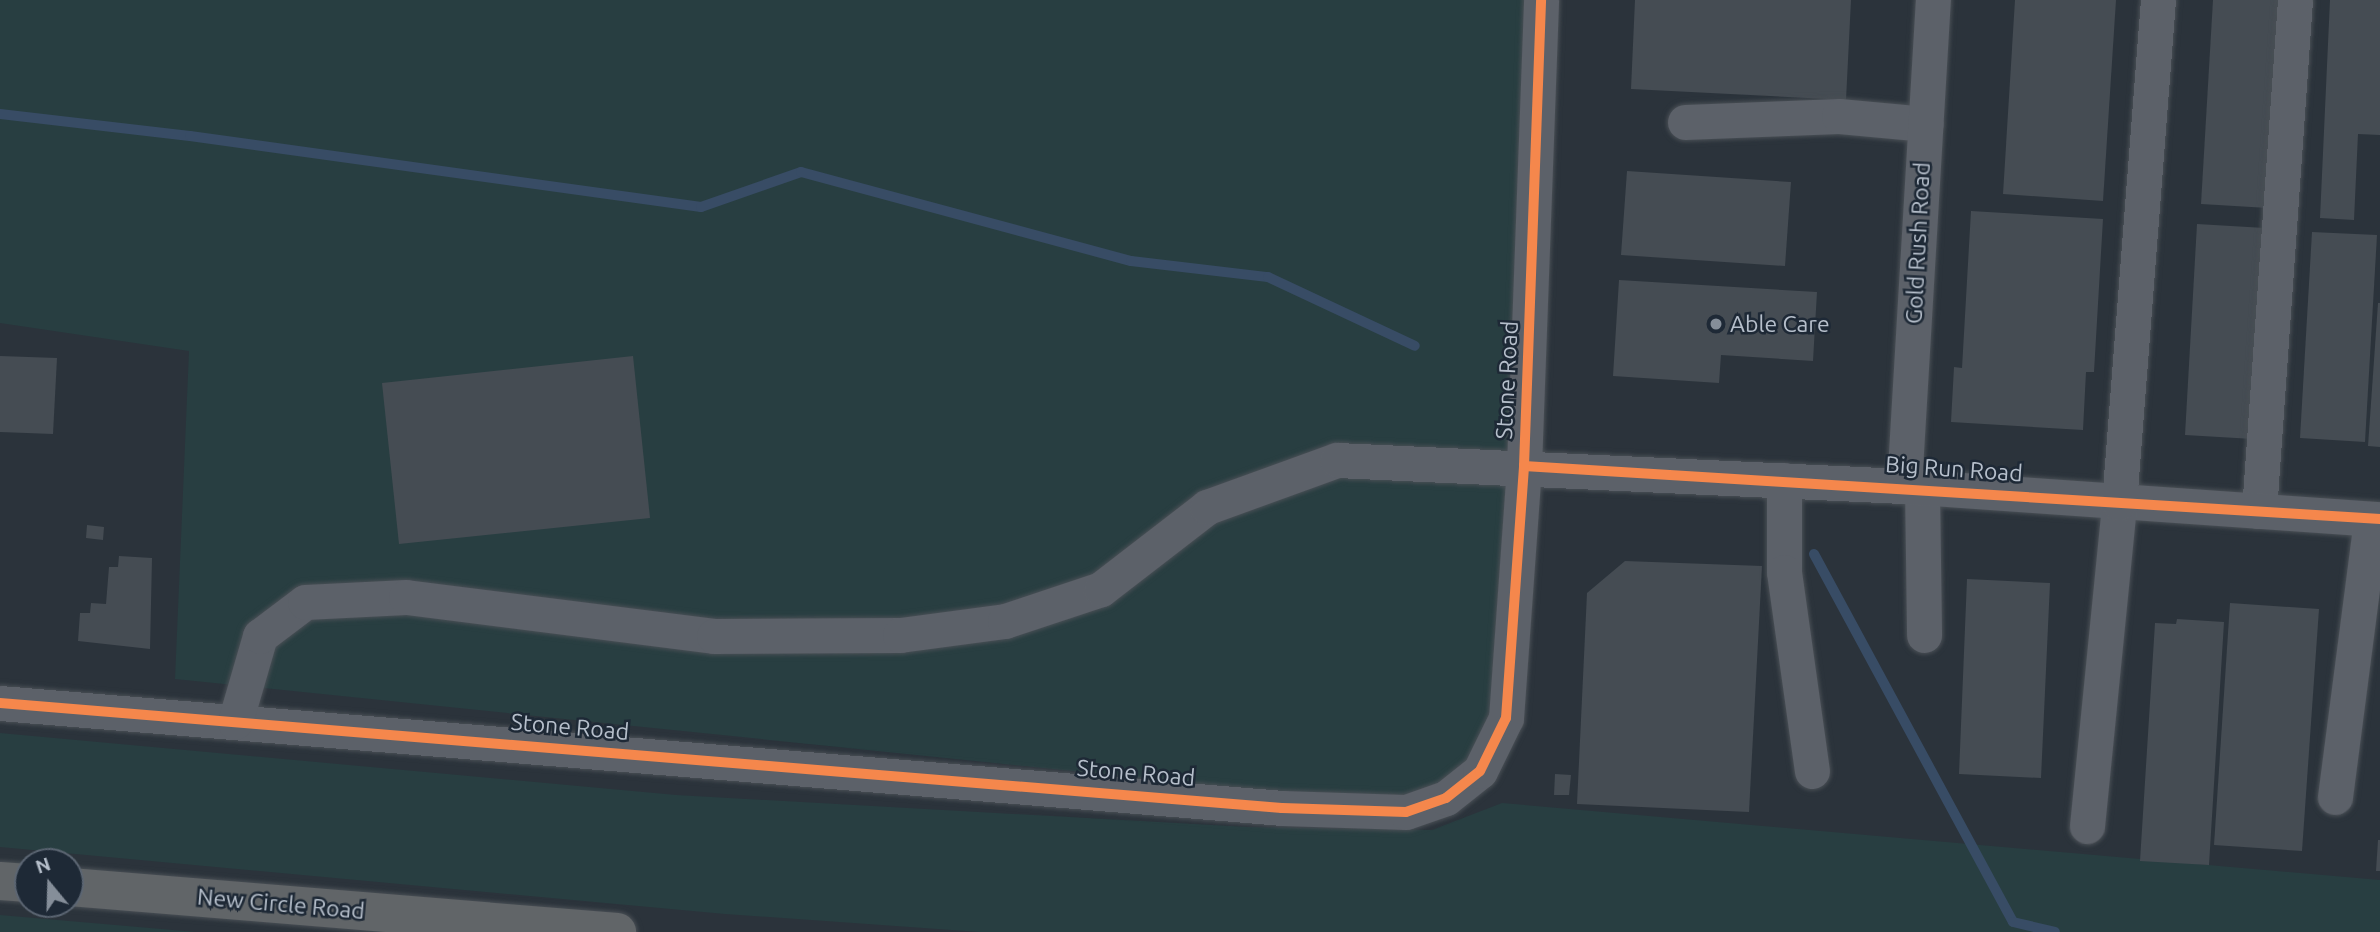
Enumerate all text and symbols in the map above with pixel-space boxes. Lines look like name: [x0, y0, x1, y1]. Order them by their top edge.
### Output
street label: Gold Rush Road: [1900, 161, 1936, 325]
place label: Able Care: [1730, 310, 1830, 338]
marker: Able Care: [1708, 316, 1724, 332]
street label: Stone Road: [1490, 320, 1524, 440]
street label: Big Run Road: [1884, 450, 2024, 488]
street label: Stone Road: [510, 708, 630, 746]
street label: Stone Road: [1076, 754, 1196, 792]
north arrow: [14, 848, 84, 918]
text: N: [33, 852, 53, 878]
street label: New Circle Road: [196, 883, 366, 925]

